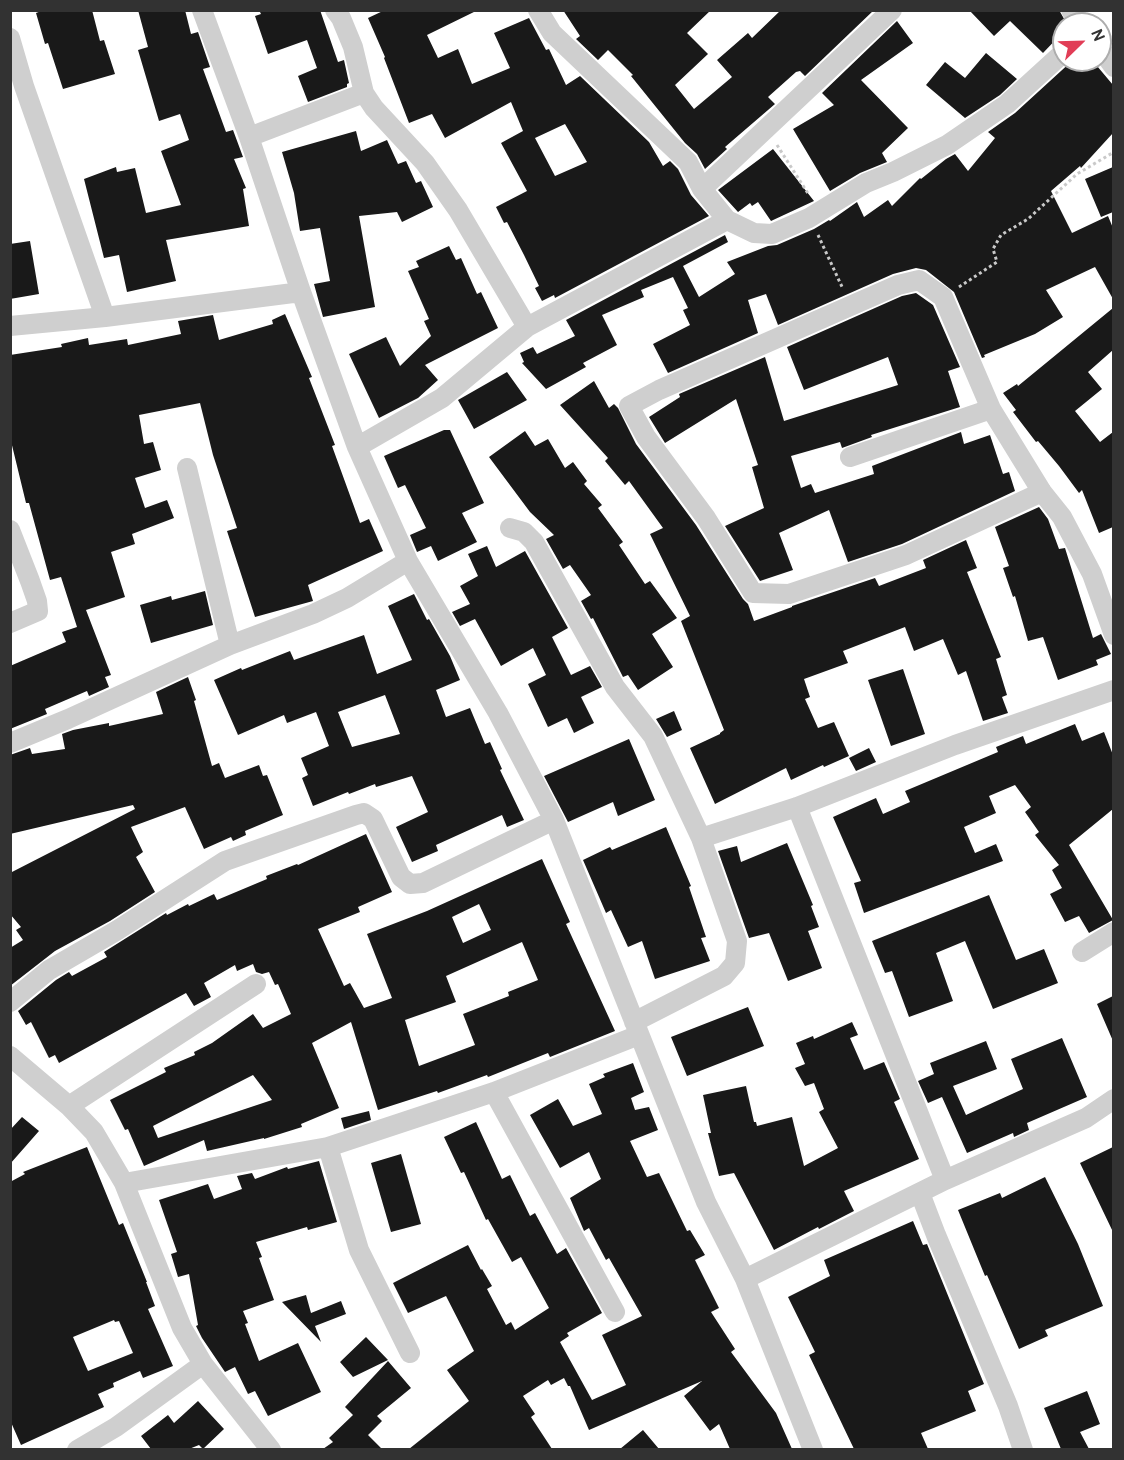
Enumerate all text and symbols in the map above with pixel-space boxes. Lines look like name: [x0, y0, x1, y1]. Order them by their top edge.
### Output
north arrow: [1052, 12, 1112, 72]
text: N: [1085, 27, 1108, 45]

